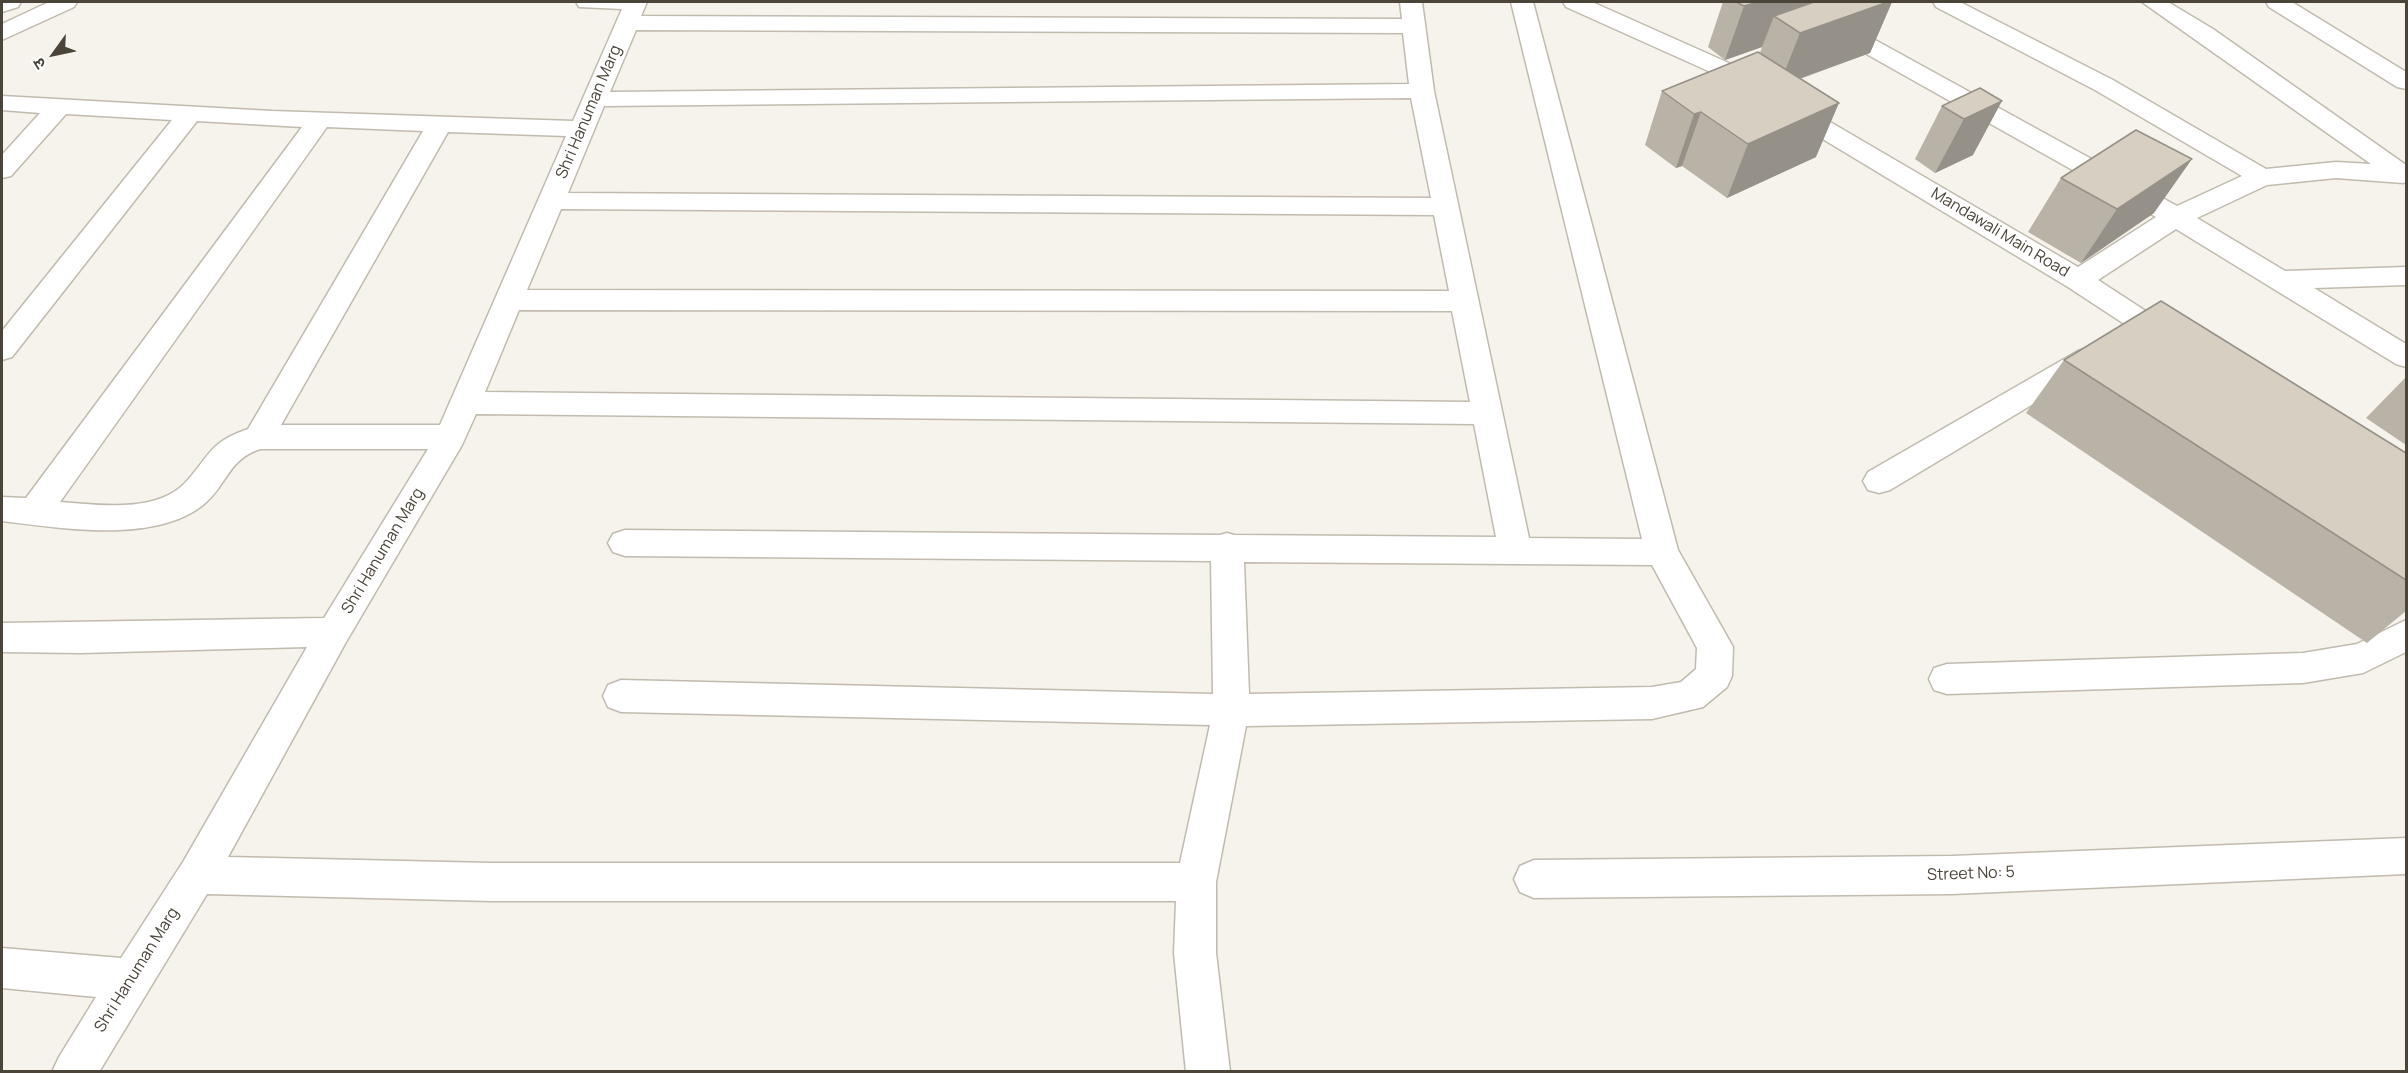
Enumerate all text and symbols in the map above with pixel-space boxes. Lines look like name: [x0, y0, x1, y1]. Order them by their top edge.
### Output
north arrow: [24, 24, 84, 84]
street label: Shri Hanuman Marg: [552, 42, 626, 182]
text: उ: [27, 54, 51, 74]
street label: Mandawali Main Road: [1927, 184, 2073, 282]
street label: Shri Hanuman Marg: [338, 485, 428, 617]
street label: Street No: 5: [1927, 863, 2015, 885]
street label: Shri Hanuman Marg: [91, 904, 183, 1036]

